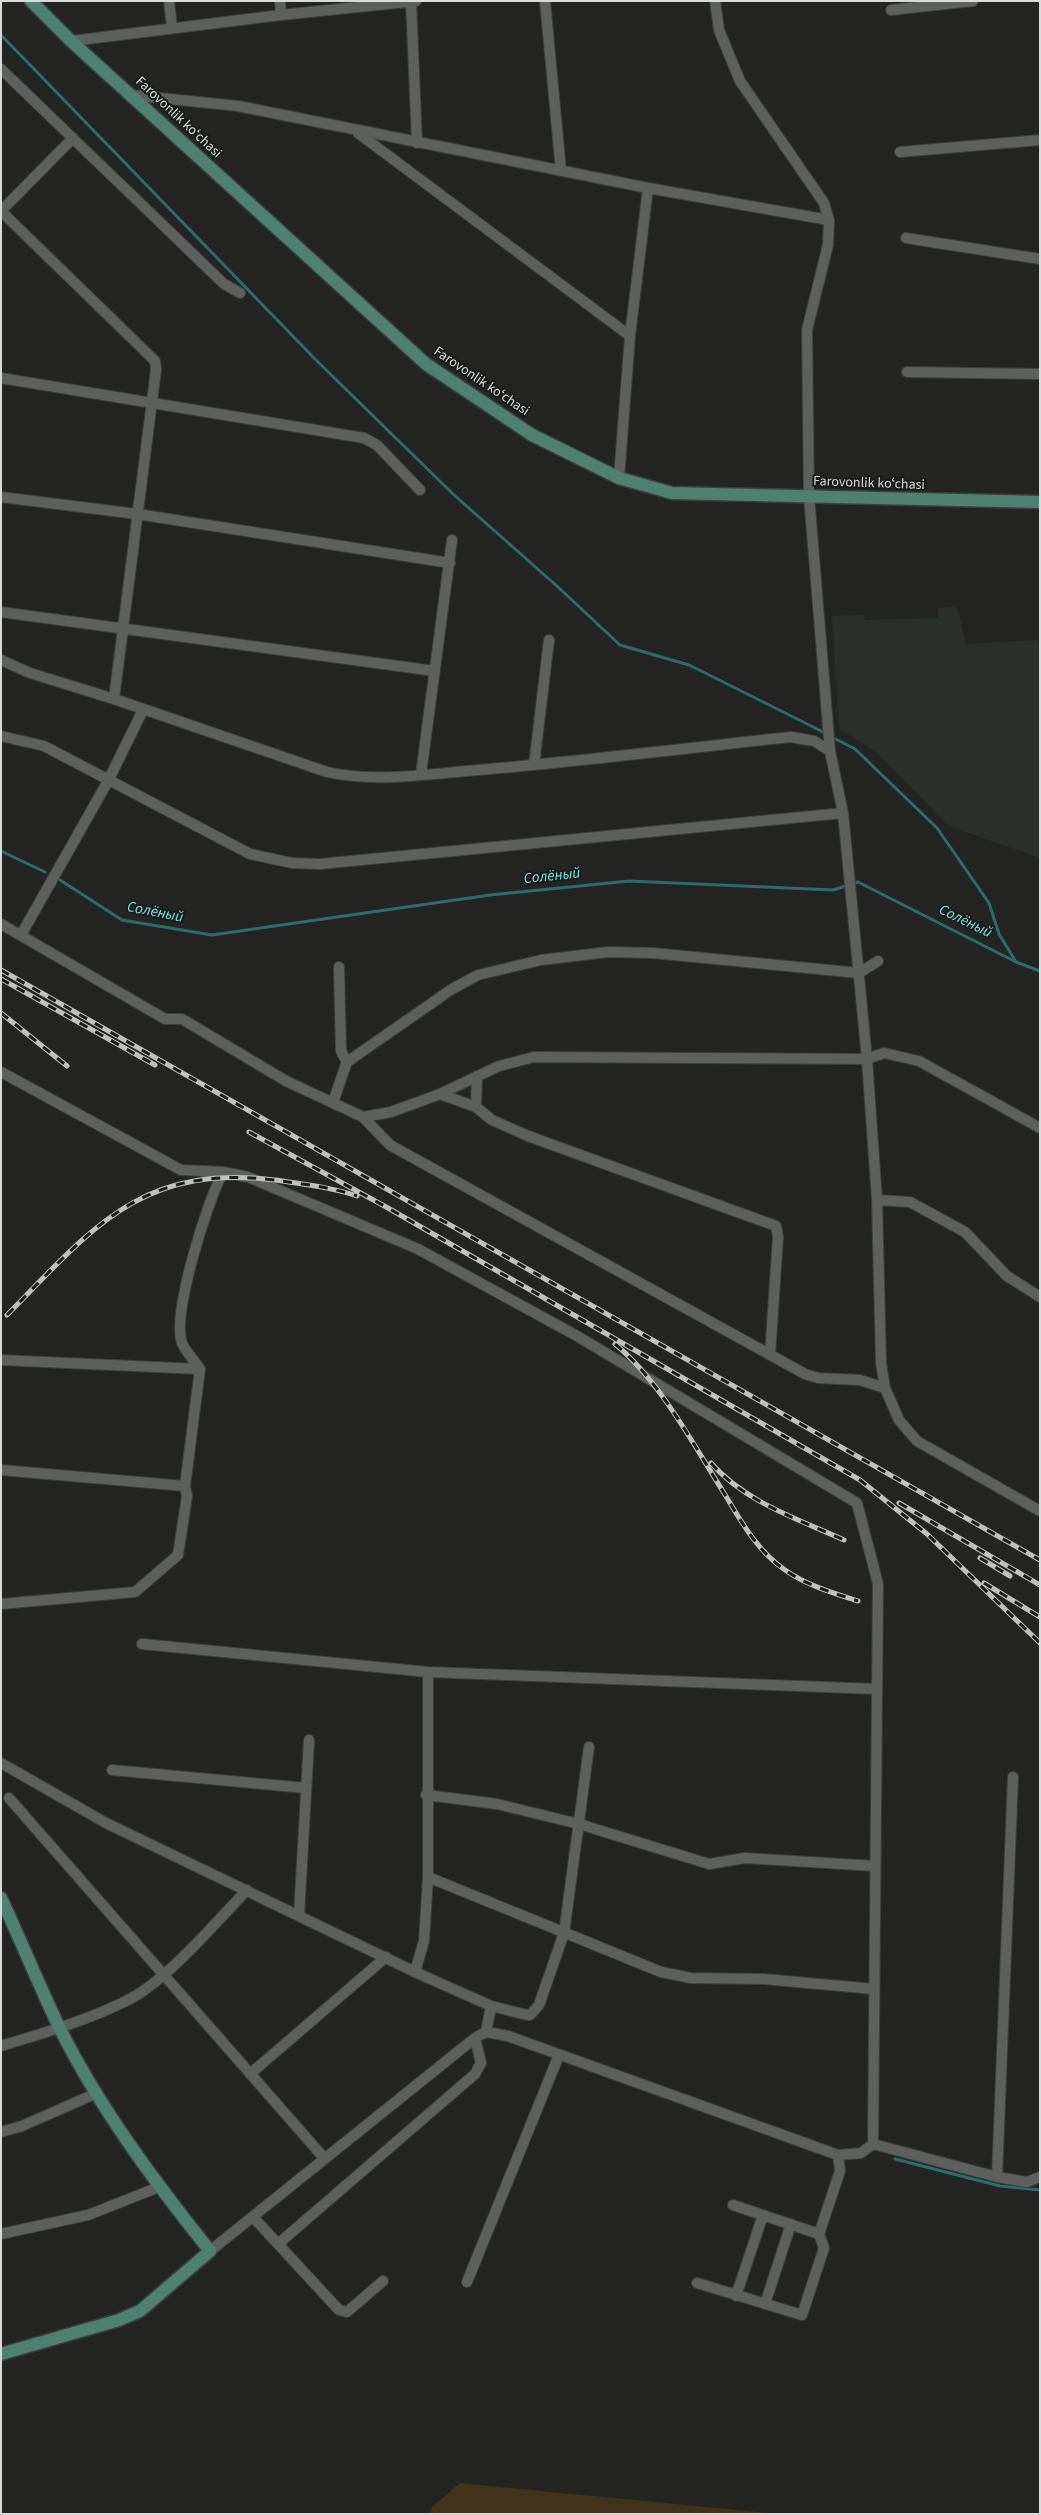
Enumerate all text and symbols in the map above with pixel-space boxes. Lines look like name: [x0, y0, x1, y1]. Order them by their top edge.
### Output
street label: Farovonlik koʻchasi: [131, 74, 225, 162]
street label: Farovonlik koʻchasi: [430, 344, 532, 420]
street label: Farovonlik koʻchasi: [813, 474, 925, 494]
water label: Солёный: [523, 865, 581, 889]
water label: Солёный: [125, 899, 185, 927]
water label: Солёный: [936, 901, 994, 943]

